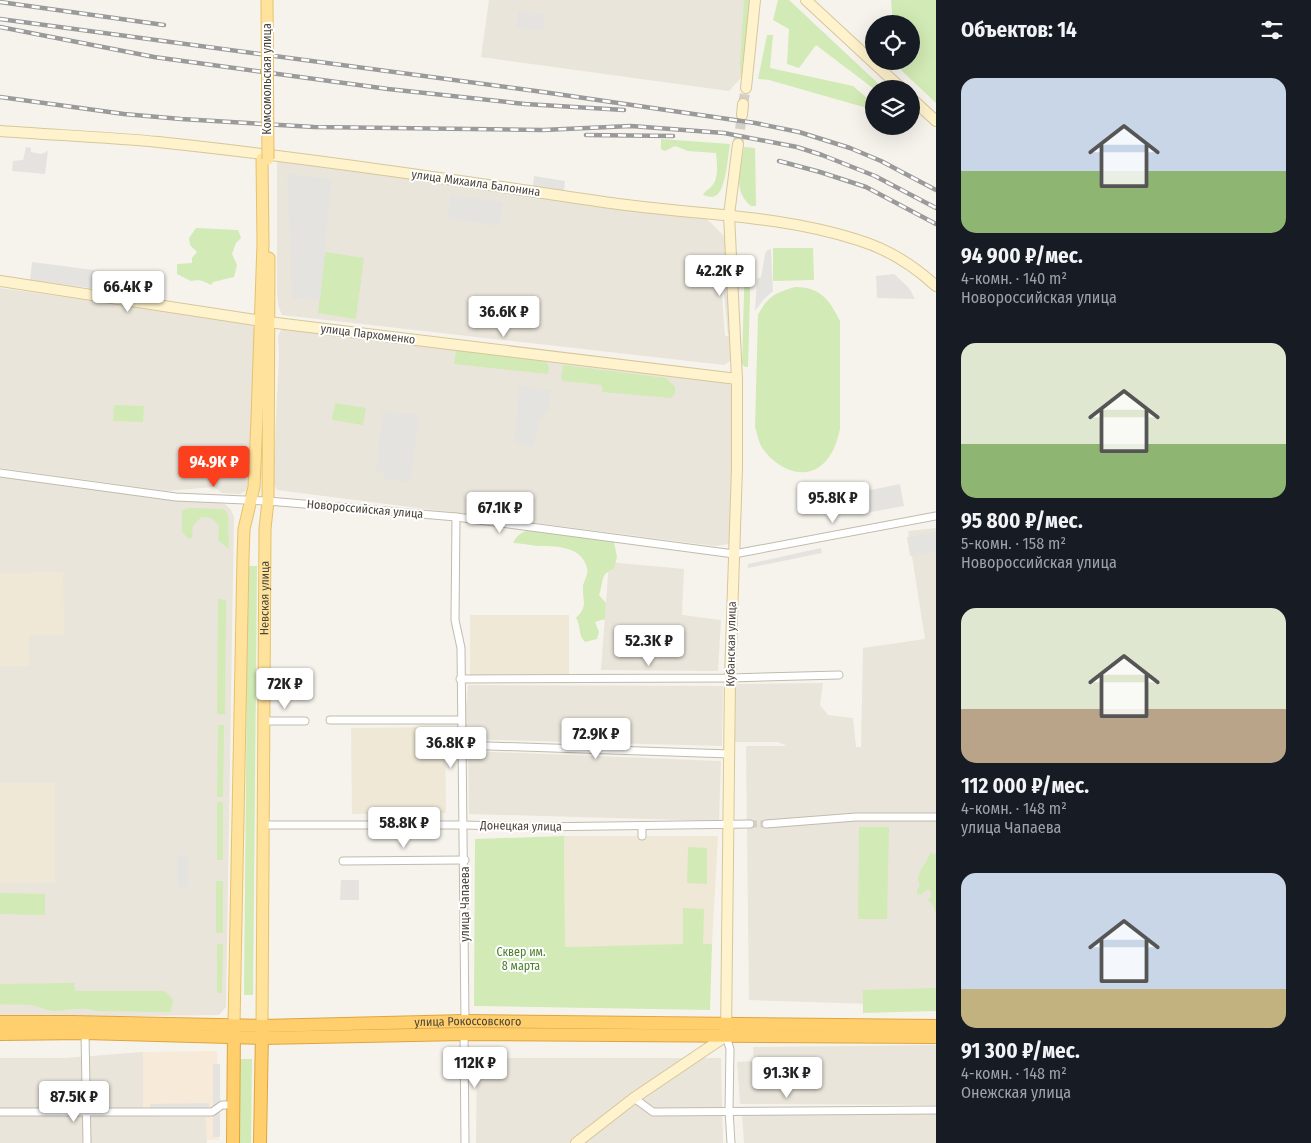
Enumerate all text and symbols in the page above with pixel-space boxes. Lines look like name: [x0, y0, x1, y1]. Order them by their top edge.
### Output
map controls: [865, 15, 920, 135]
button: locate: [865, 15, 920, 70]
icon: filters: [1258, 16, 1286, 44]
text: Объектов: 14: [961, 17, 1077, 43]
street label: Комсомольская улица: [260, 23, 274, 135]
button: layers: [865, 80, 920, 135]
icon: home: [1079, 111, 1169, 201]
street label: улица Михаила Балонина: [411, 167, 541, 199]
text: 94 900 ₽/мес.: [961, 243, 1083, 269]
pin: 42.2K ₽: [674, 254, 766, 297]
text: 42.2K ₽: [696, 261, 744, 280]
text: 4-комн. · 140 m²: [961, 269, 1067, 288]
pin: 66.4K ₽: [82, 270, 174, 313]
text: 66.4K ₽: [103, 277, 153, 296]
text: Новороссийская улица: [961, 288, 1117, 307]
pin: 36.6K ₽: [458, 296, 550, 338]
text: 36.6K ₽: [479, 302, 529, 321]
street label: улица Пархоменко: [320, 321, 416, 347]
icon: home: [1079, 376, 1169, 466]
pin: 94.9K ₽: [168, 446, 260, 488]
text: 94.9K ₽: [189, 452, 239, 471]
pin: 95.8K ₽: [787, 482, 879, 524]
text: 95.8K ₽: [808, 488, 858, 507]
pin: 67.1K ₽: [454, 492, 546, 534]
street label: Новороссийская улица: [306, 497, 424, 521]
text: 67.1K ₽: [477, 498, 523, 517]
text: 95 800 ₽/мес.: [961, 508, 1083, 534]
text: 5-комн. · 158 m²: [961, 534, 1066, 553]
text: Новороссийская улица: [961, 553, 1117, 572]
street label: Невская улица: [257, 561, 272, 635]
street label: Кубанская улица: [723, 601, 739, 687]
pin: 52.3K ₽: [603, 624, 695, 667]
text: 52.3K ₽: [625, 631, 673, 650]
icon: home: [1079, 641, 1169, 731]
pin: 72K ₽: [250, 668, 320, 710]
text: 72K ₽: [267, 674, 303, 693]
pin: 72.9K ₽: [550, 718, 642, 760]
text: 72.9K ₽: [572, 724, 620, 743]
pin: 36.8K ₽: [405, 726, 497, 769]
text: 36.8K ₽: [426, 733, 476, 752]
text: 112 000 ₽/мес.: [961, 773, 1089, 799]
text: 4-комн. · 148 m²: [961, 799, 1067, 818]
pin: 58.8K ₽: [358, 806, 450, 849]
text: 58.8K ₽: [379, 813, 429, 832]
street label: Донецкая улица: [479, 818, 562, 834]
text: улица Чапаева: [961, 818, 1061, 837]
street label: улица Чапаева: [458, 866, 472, 942]
icon: home: [1079, 906, 1169, 996]
park label: Сквер им. 8 марта: [497, 945, 546, 973]
street label: улица Рокоссовского: [414, 1014, 521, 1029]
text: 91 300 ₽/мес.: [961, 1038, 1080, 1064]
pin: 112K ₽: [434, 1046, 516, 1089]
text: 112K ₽: [454, 1053, 496, 1072]
pin: 91.3K ₽: [741, 1056, 833, 1099]
text: 91.3K ₽: [763, 1063, 811, 1082]
text: 4-комн. · 148 m²: [961, 1064, 1067, 1083]
pin: 87.5K ₽: [28, 1080, 120, 1123]
text: Онежская улица: [961, 1083, 1071, 1102]
text: 87.5K ₽: [50, 1087, 98, 1106]

